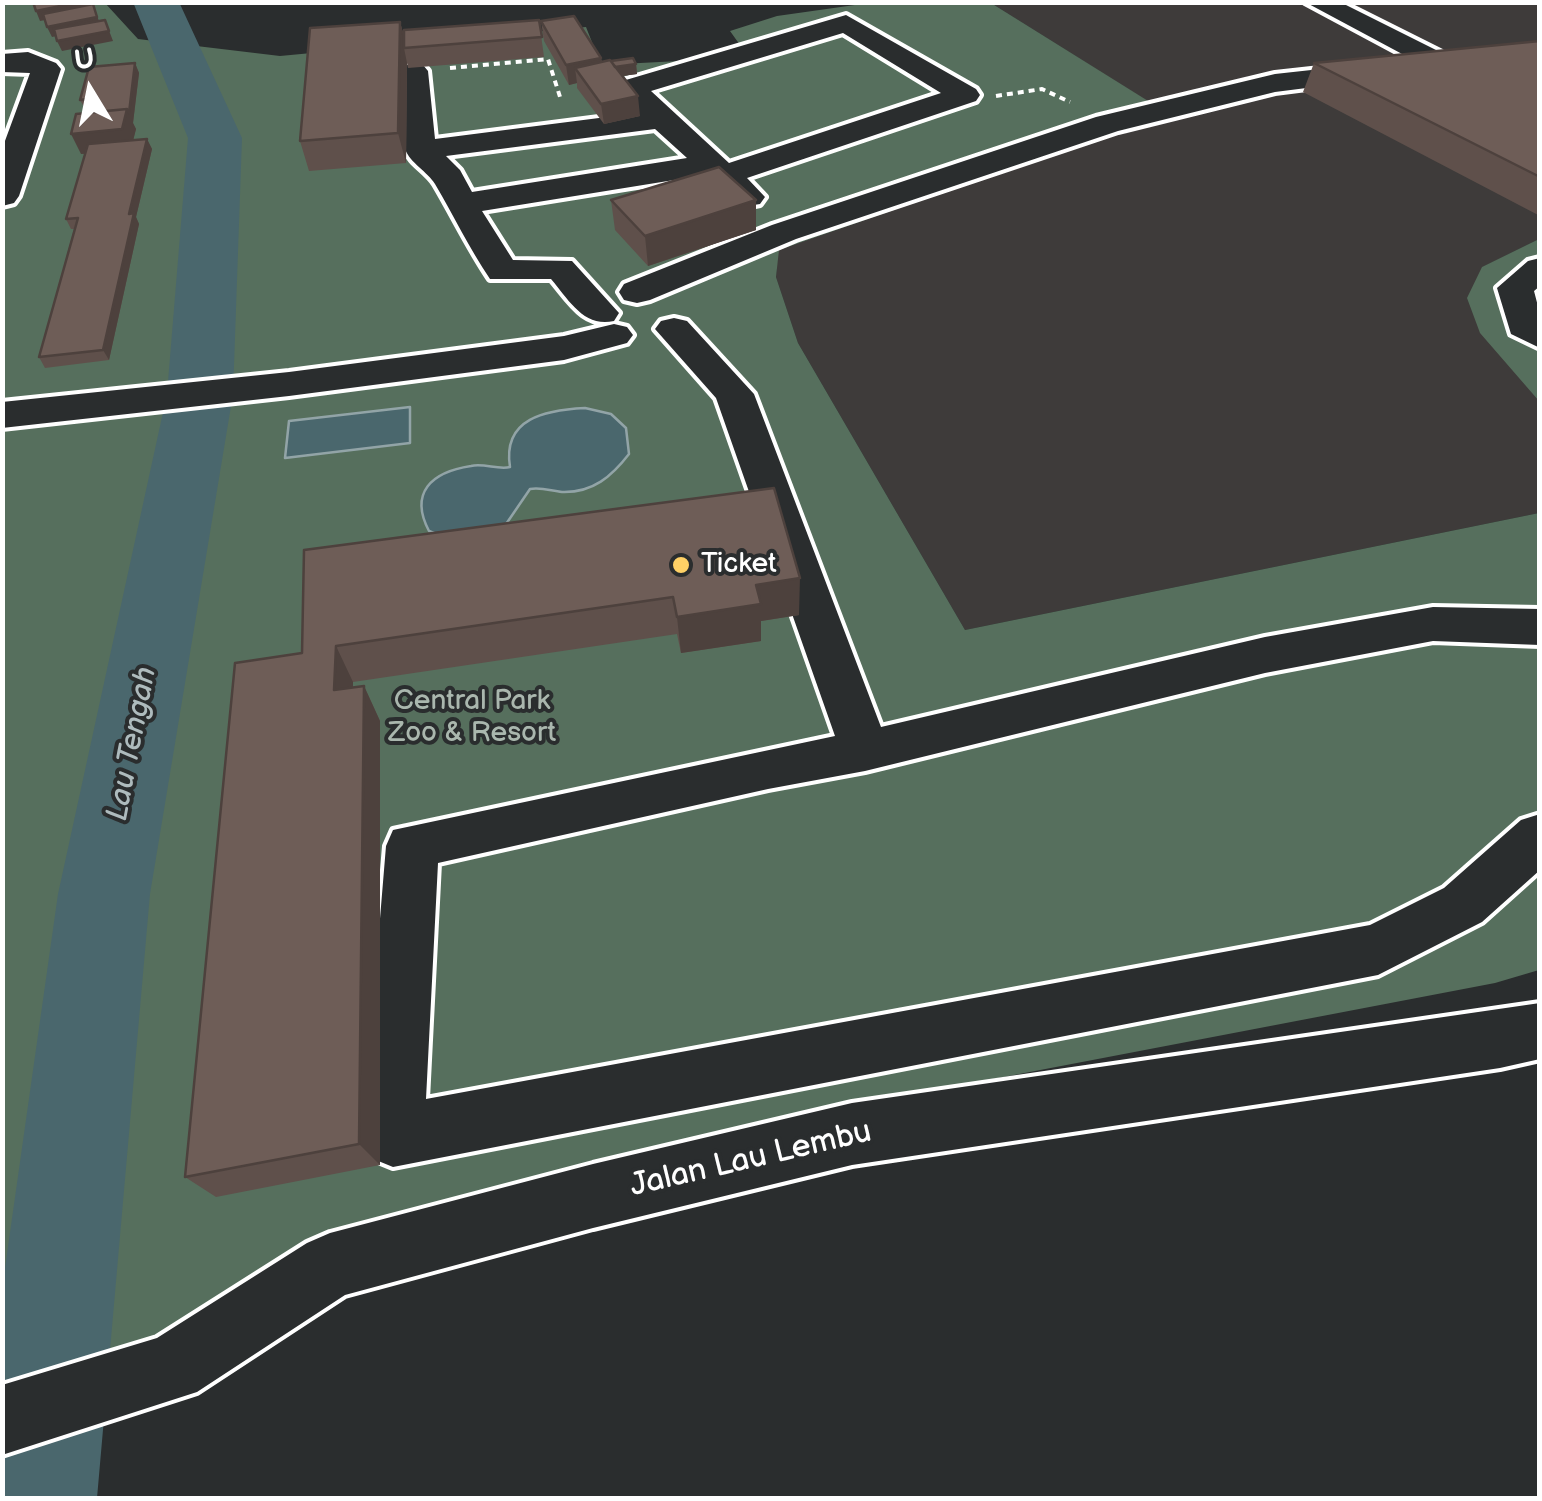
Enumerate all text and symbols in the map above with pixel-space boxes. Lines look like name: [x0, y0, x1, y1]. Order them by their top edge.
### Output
north arrow: [40, 40, 140, 140]
text: U: [72, 42, 97, 78]
place label: Ticket: [701, 548, 777, 582]
marker: Ticket: [670, 554, 692, 576]
water label: Lau Tengah: [100, 664, 166, 824]
park label: Central Park Zoo & Resort: [388, 685, 556, 751]
street label: Jalan Lau Lembu: [627, 1114, 875, 1206]

